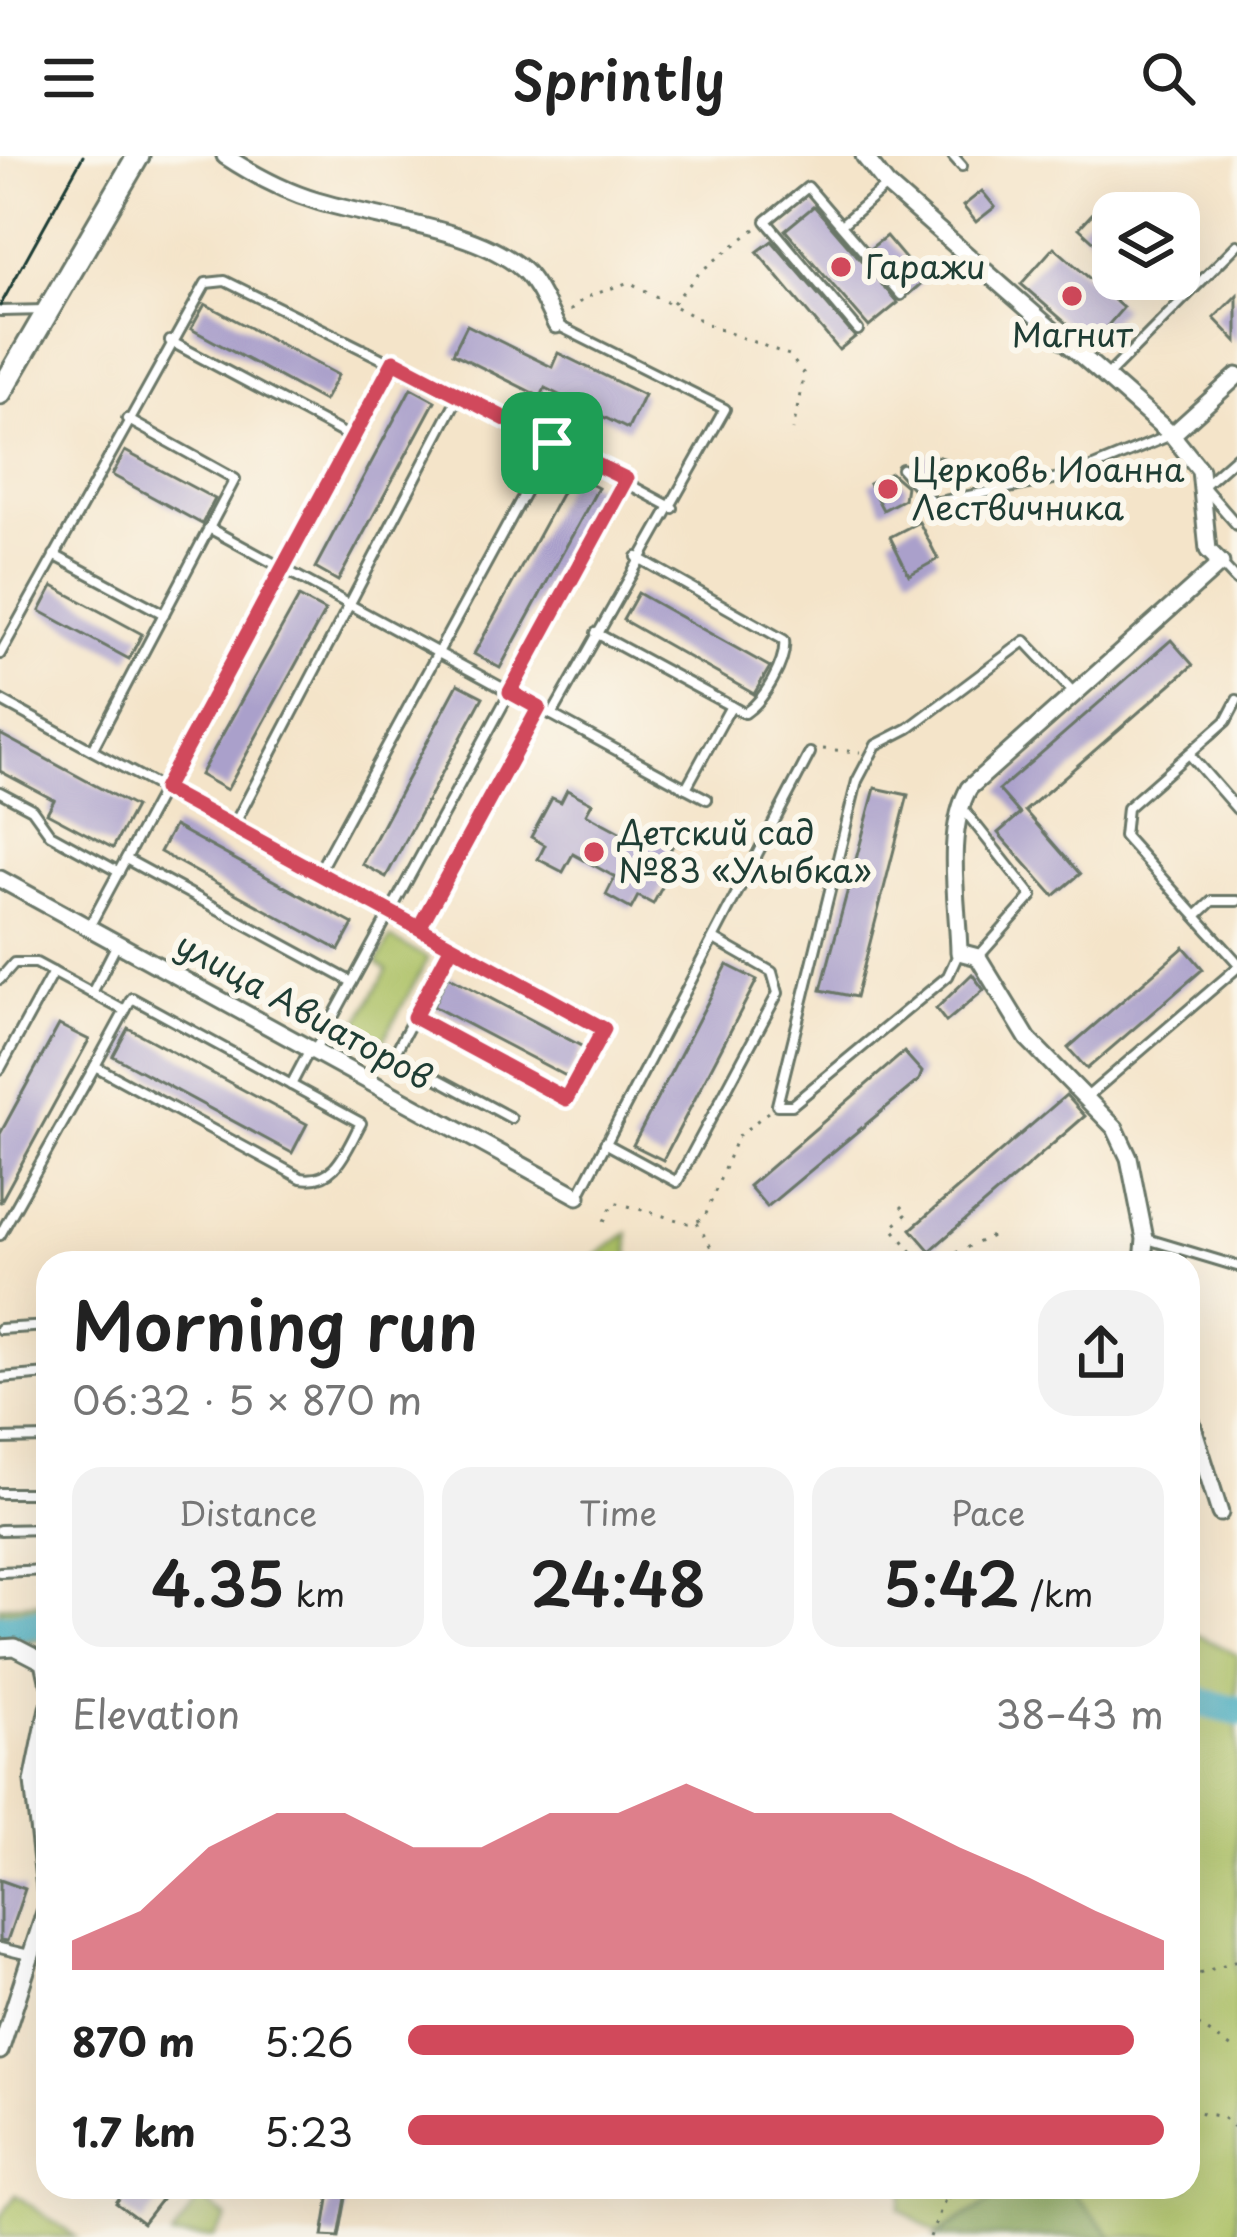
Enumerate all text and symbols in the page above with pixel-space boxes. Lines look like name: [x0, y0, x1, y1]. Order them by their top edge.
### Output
text: Sprintly: [512, 38, 725, 119]
icon: menu: [36, 45, 102, 111]
icon: search: [1135, 45, 1201, 111]
map controls: [1092, 192, 1200, 300]
button: layers: [1092, 192, 1200, 300]
place label: Гаражи: [865, 240, 986, 290]
marker: Гаражи: [828, 254, 854, 280]
marker: Магнит: [1059, 283, 1085, 309]
place label: Магнит: [1012, 308, 1134, 358]
pin: [501, 392, 603, 494]
icon: arrive: [519, 410, 585, 476]
place label: Церковь Иоанна Лествичника: [912, 443, 1185, 531]
marker: Церковь Иоанна Лествичника: [875, 476, 901, 502]
place label: Детский сад №83 «Улыбка»: [617, 806, 872, 894]
marker: Детский сад №83 «Улыбка»: [581, 839, 607, 865]
street label: улица Авиаторов: [168, 918, 442, 1101]
text: Morning run: [72, 1274, 478, 1373]
button: share: [1038, 1290, 1164, 1416]
text: 06:32 · 5 × 870 m: [72, 1369, 422, 1428]
text: Distance: [179, 1487, 317, 1537]
text: Time: [579, 1487, 657, 1537]
text: Pace: [951, 1487, 1025, 1537]
text: 4.35: [151, 1537, 285, 1627]
text: 24:48: [530, 1537, 706, 1627]
text: 5:42: [883, 1537, 1019, 1627]
text: km: [285, 1568, 345, 1618]
text: /km: [1019, 1568, 1093, 1618]
text: Elevation: [72, 1683, 240, 1742]
text: 38–43 m: [995, 1683, 1164, 1742]
text: 870 m: [72, 2011, 195, 2070]
text: 5:26: [264, 2011, 354, 2070]
text: 1.7 km: [72, 2101, 196, 2160]
text: 5:23: [264, 2101, 353, 2160]

